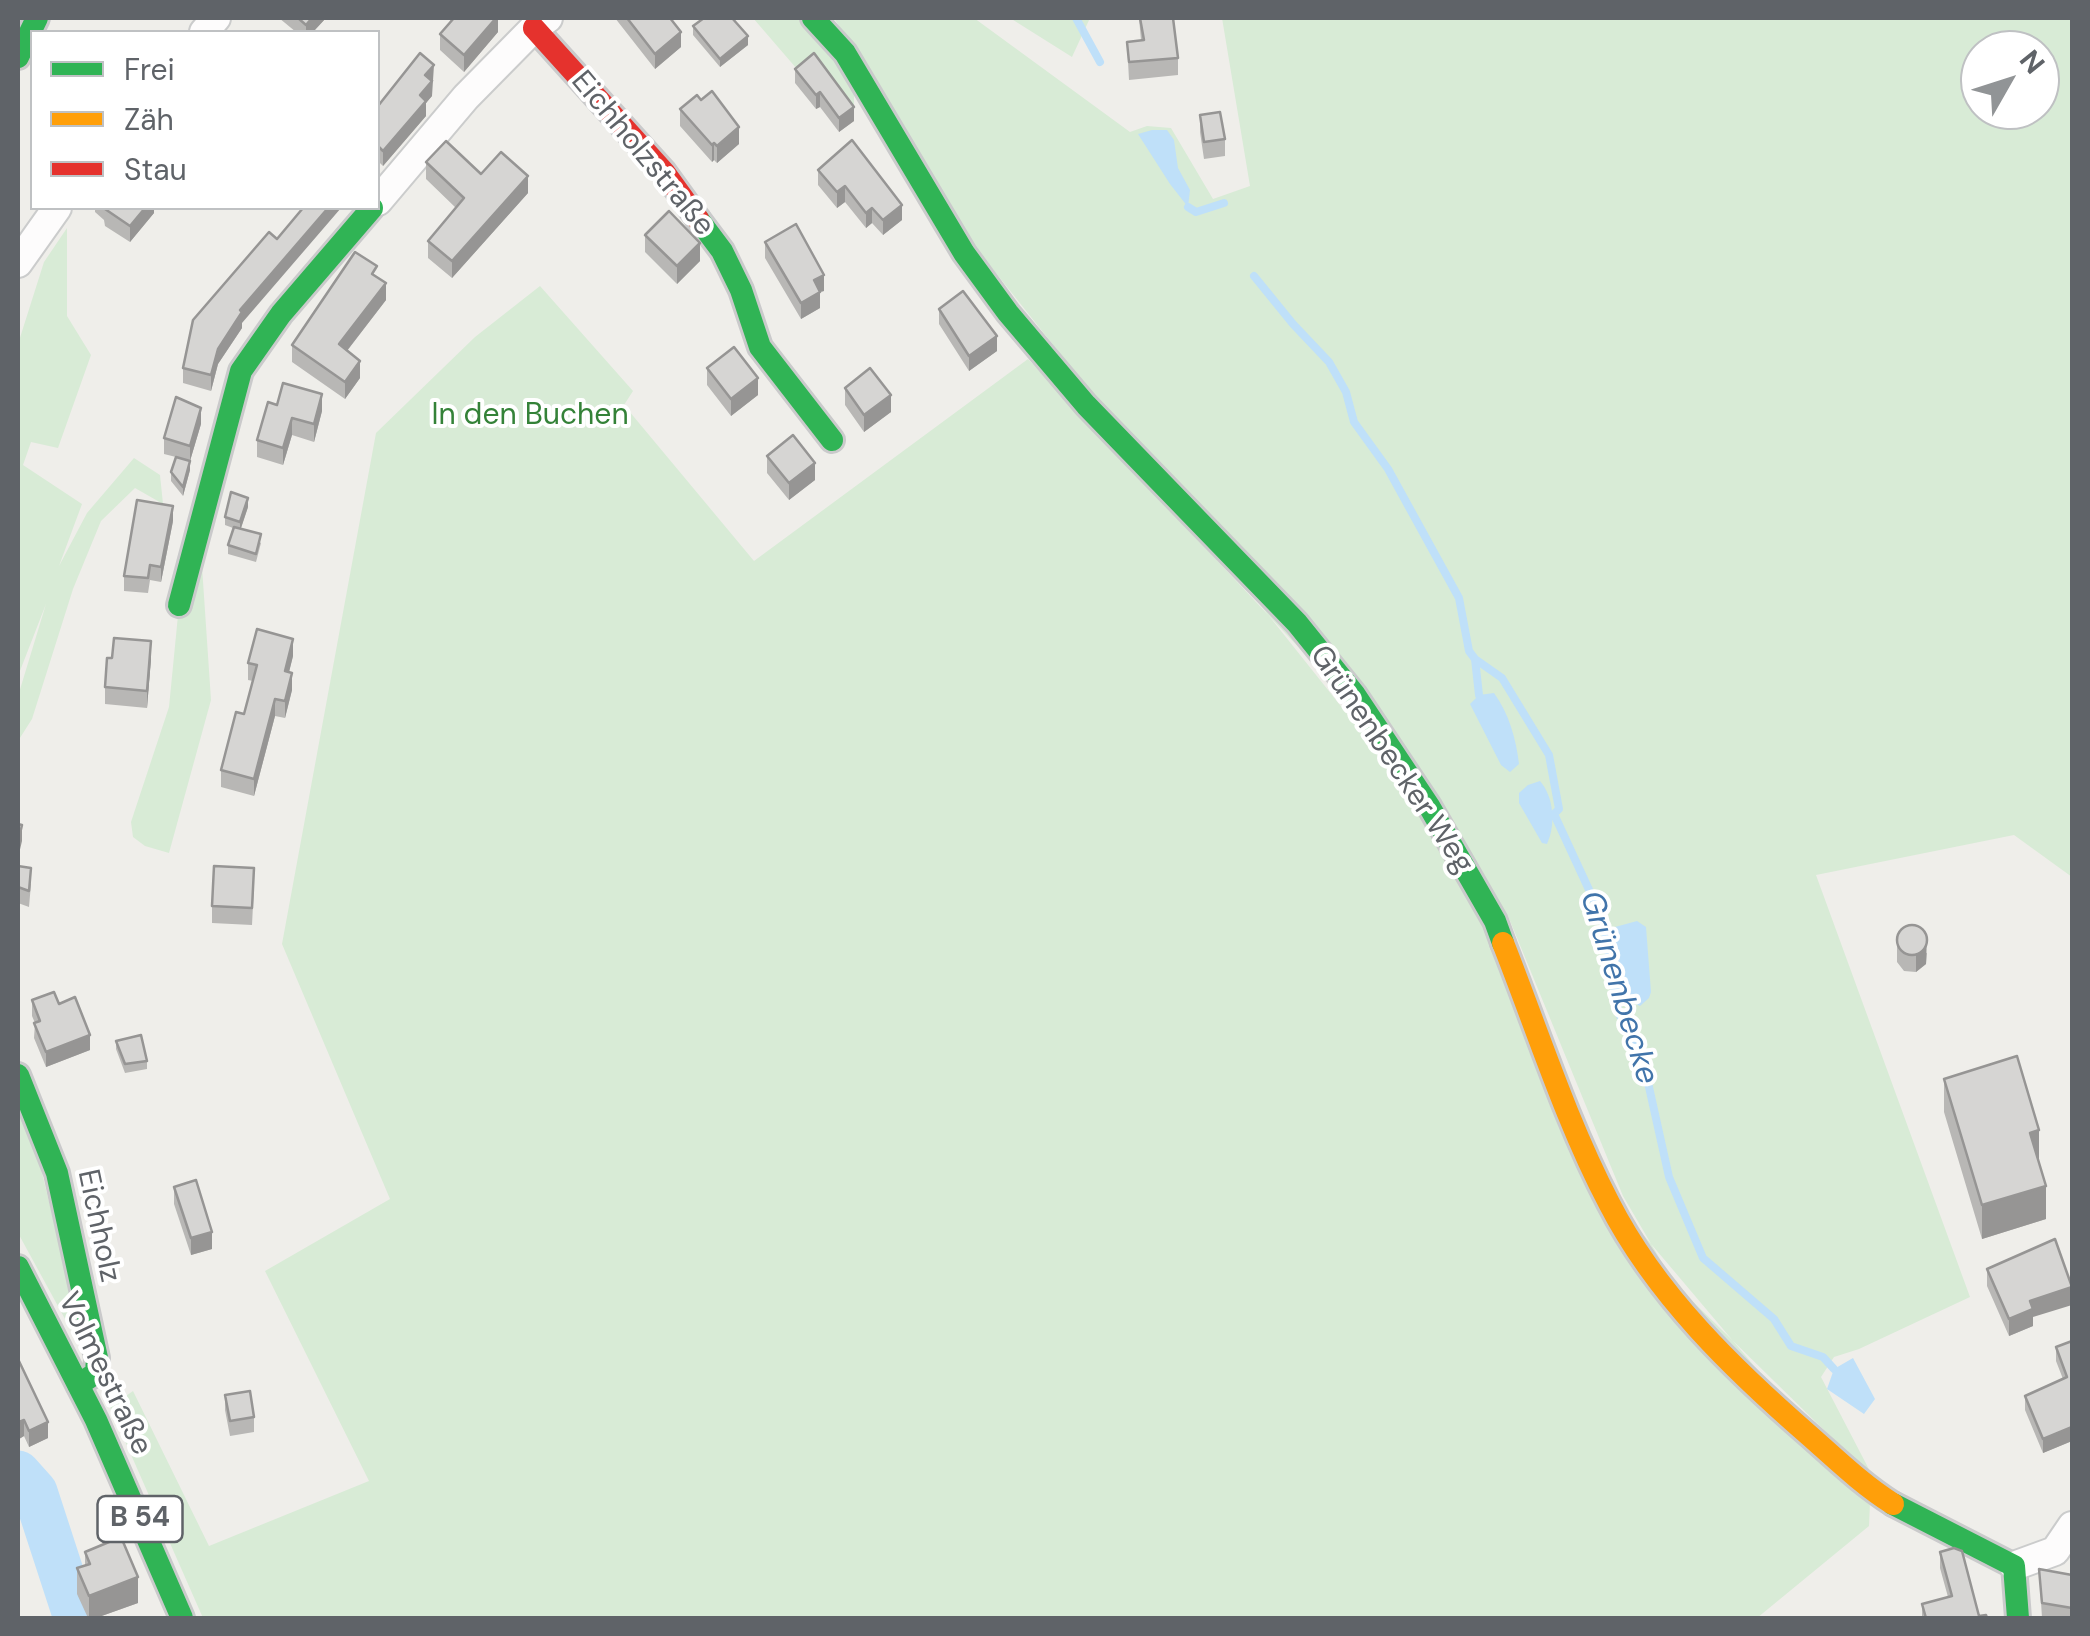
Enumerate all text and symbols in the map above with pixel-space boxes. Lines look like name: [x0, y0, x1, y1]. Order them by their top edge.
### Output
legend: [30, 30, 380, 210]
north arrow: [1960, 30, 2060, 130]
text: N: [2011, 42, 2053, 82]
text: Frei: [124, 50, 175, 89]
street label: Eichholzstraße: [563, 64, 721, 244]
text: Zäh: [124, 100, 174, 139]
text: Stau: [124, 150, 187, 189]
park label: In den Buchen: [431, 398, 629, 434]
street label: Grünenbecker Weg: [1301, 639, 1481, 881]
water label: Grünenbecke: [1570, 887, 1666, 1089]
street label: Eichholz: [69, 1166, 127, 1286]
street label: Volmestraße: [49, 1287, 159, 1461]
road number: B 54: [98, 1496, 182, 1542]

